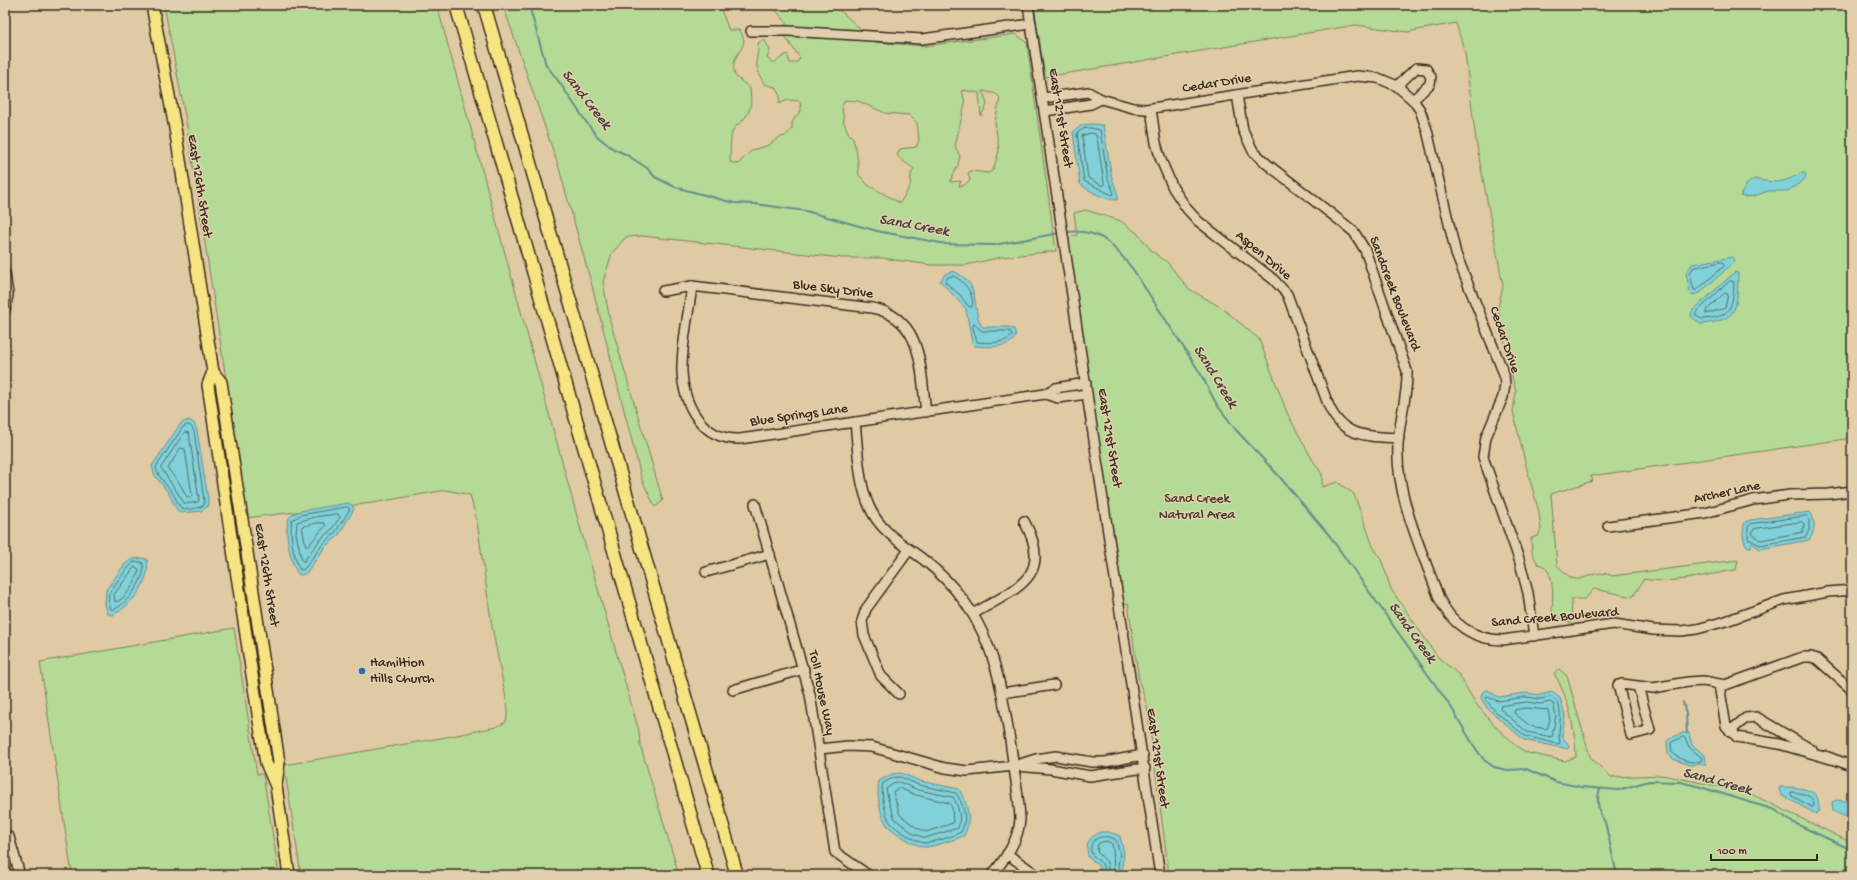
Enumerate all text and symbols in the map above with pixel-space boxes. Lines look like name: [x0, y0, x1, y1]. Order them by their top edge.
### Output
water label: Sand Creek: [557, 67, 616, 134]
street label: East 121st Street: [1044, 67, 1076, 170]
street label: Cedar Drive: [1181, 70, 1253, 98]
street label: East 126th Street: [182, 133, 216, 240]
water label: Sand Creek: [878, 211, 951, 241]
street label: Aspen Drive: [1231, 228, 1295, 285]
street label: Sandcreek Boulevard: [1364, 234, 1424, 355]
street label: Blue Sky Drive: [791, 277, 875, 303]
street label: Cedar Drive: [1485, 304, 1524, 376]
water label: Sand Creek: [1189, 342, 1242, 413]
street label: East 121st Street: [1093, 387, 1125, 490]
street label: Blue Springs Lane: [748, 401, 850, 431]
street label: Archer Lane: [1692, 477, 1763, 508]
park label: Sand Creek Natural Area: [1159, 491, 1236, 524]
street label: East 126th Street: [249, 522, 283, 629]
water label: Sand Creek: [1384, 599, 1441, 668]
street label: Sand Creek Boulevard: [1491, 604, 1621, 632]
street label: Toll House Way: [804, 648, 838, 737]
place label: Hamiltion Hills Church: [370, 655, 435, 688]
marker: Hamiltion Hills Church: [357, 666, 367, 676]
street label: East 121st Street: [1142, 707, 1173, 810]
water label: Sand Creek: [1681, 764, 1755, 800]
scale bar: [1711, 836, 1817, 862]
text: 100 m: [1716, 845, 1747, 859]

